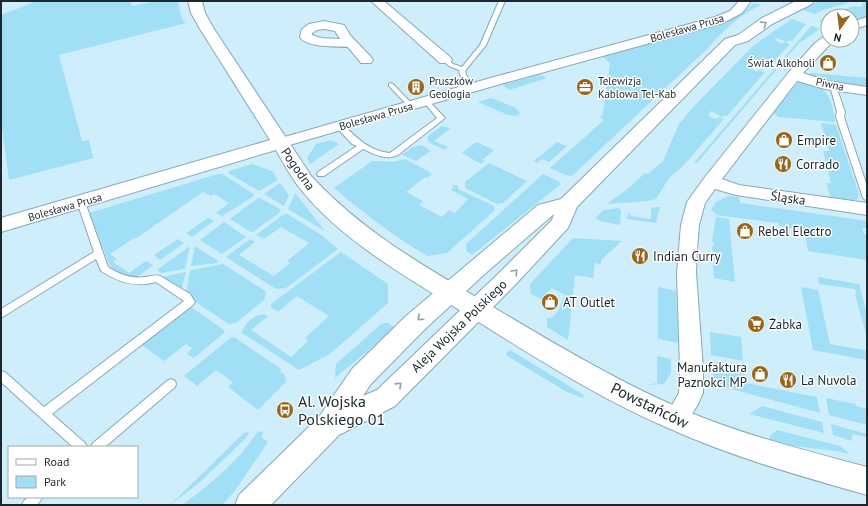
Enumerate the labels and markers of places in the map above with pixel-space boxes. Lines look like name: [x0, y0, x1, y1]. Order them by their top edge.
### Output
shop icon: Świat Alkoholi: [818, 53, 838, 73]
place label: Świat Alkoholi: [748, 56, 815, 70]
place label: Pruszków Geologia: [429, 74, 473, 101]
place label: Telewizja Kablowa Tel-Kab: [598, 74, 676, 101]
building icon: Pruszków Geologia: [406, 77, 426, 97]
office icon: Telewizja Kablowa Tel-Kab: [575, 77, 595, 97]
shop icon: Empire: [774, 130, 794, 150]
place label: Empire: [797, 132, 836, 149]
restaurant icon: Corrado: [773, 154, 793, 174]
place label: Corrado: [796, 156, 839, 173]
shop icon: Rebel Electro: [735, 221, 755, 241]
place label: Rebel Electro: [758, 223, 832, 240]
restaurant icon: Indian Curry: [630, 246, 650, 266]
place label: Indian Curry: [653, 248, 721, 265]
shop icon: AT Outlet: [540, 292, 560, 312]
place label: AT Outlet: [563, 294, 616, 311]
supermarket icon: Żabka: [746, 314, 766, 334]
place label: Żabka: [769, 316, 802, 333]
place label: Manufaktura Paznokci MP: [677, 359, 747, 391]
shop icon: Manufaktura Paznokci MP: [750, 364, 770, 384]
restaurant icon: La Nuvola: [778, 370, 798, 390]
place label: La Nuvola: [801, 372, 856, 389]
place label: Al. Wojska Polskiego 01: [298, 391, 385, 429]
bus stop icon: Al. Wojska Polskiego 01: [275, 400, 295, 420]

